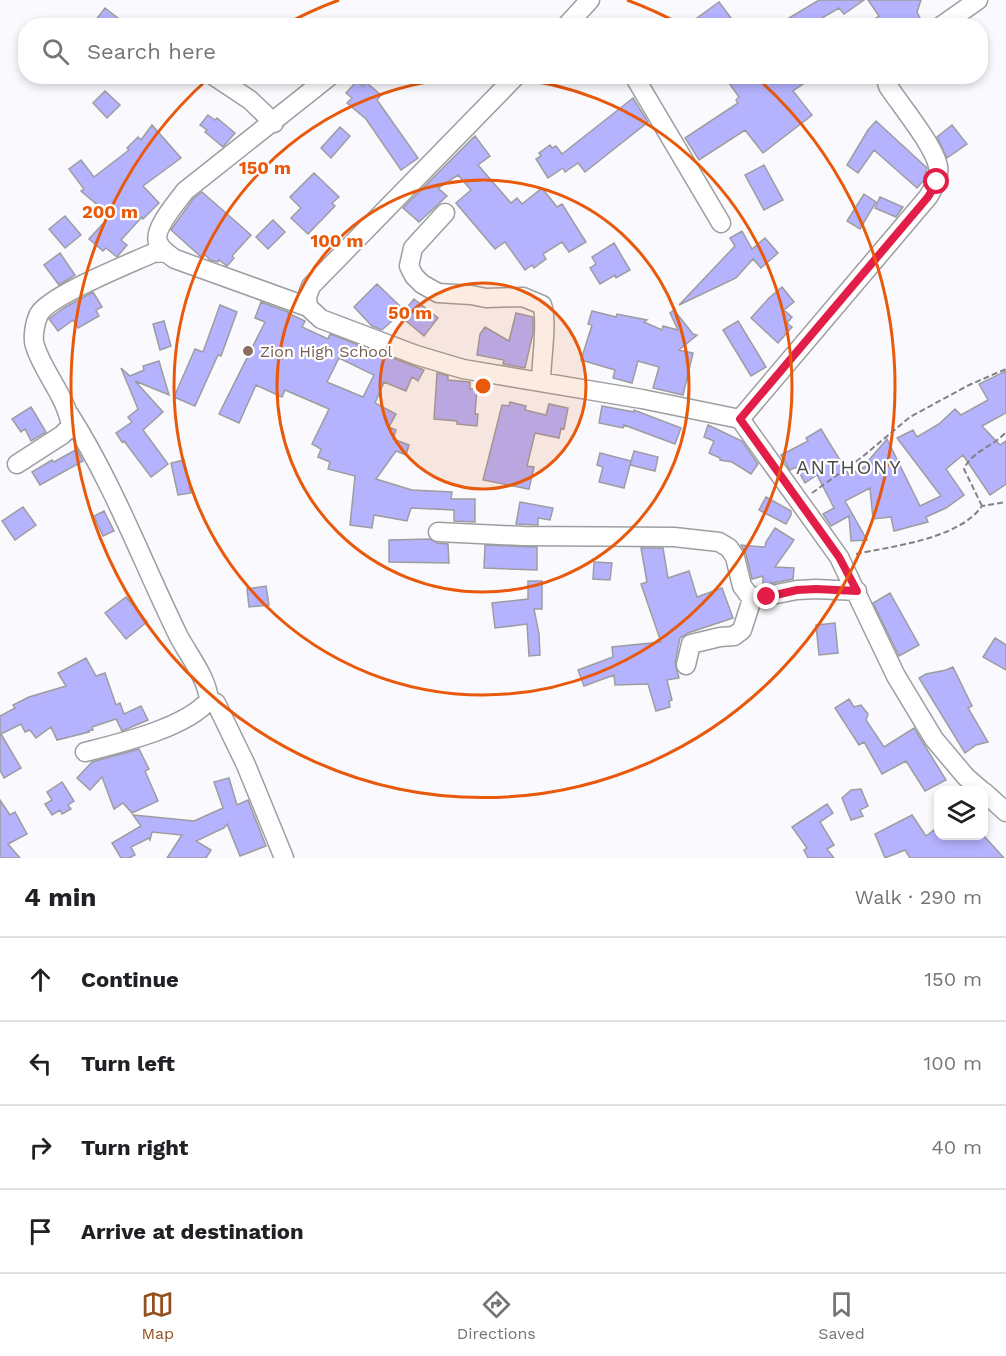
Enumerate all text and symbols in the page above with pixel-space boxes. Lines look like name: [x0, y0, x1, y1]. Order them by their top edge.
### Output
search box: [18, 18, 988, 84]
icon: search: [39, 35, 72, 68]
text: Search here: [87, 39, 216, 64]
text: 150 m: [239, 157, 291, 178]
route start: [923, 168, 949, 194]
text: 200 m: [82, 201, 138, 222]
text: 100 m: [310, 230, 364, 251]
text: 50 m: [388, 302, 432, 323]
place label: Zion High School: [260, 342, 392, 361]
marker: Zion High School: [241, 344, 255, 358]
centre of rings: [473, 376, 493, 396]
district label: ANTHONY: [796, 455, 902, 479]
route end: [753, 583, 779, 609]
map controls: [934, 786, 988, 840]
button: layers: [934, 786, 988, 840]
text: 4 min: [24, 882, 96, 912]
text: Walk · 290 m: [855, 885, 982, 909]
icon: ahead: [24, 963, 57, 996]
text: Continue: [81, 967, 179, 992]
text: 150 m: [924, 967, 982, 991]
icon: left: [24, 1047, 57, 1080]
text: Turn left: [81, 1051, 175, 1076]
text: 100 m: [923, 1051, 982, 1075]
icon: right: [24, 1131, 57, 1164]
text: Turn right: [81, 1135, 188, 1160]
text: 40 m: [931, 1135, 982, 1159]
icon: arrive: [24, 1215, 57, 1248]
text: Arrive at destination: [81, 1219, 304, 1244]
tab: Map: [141, 1288, 174, 1343]
tab: Directions: [457, 1288, 536, 1343]
tab: Saved: [818, 1288, 865, 1343]

